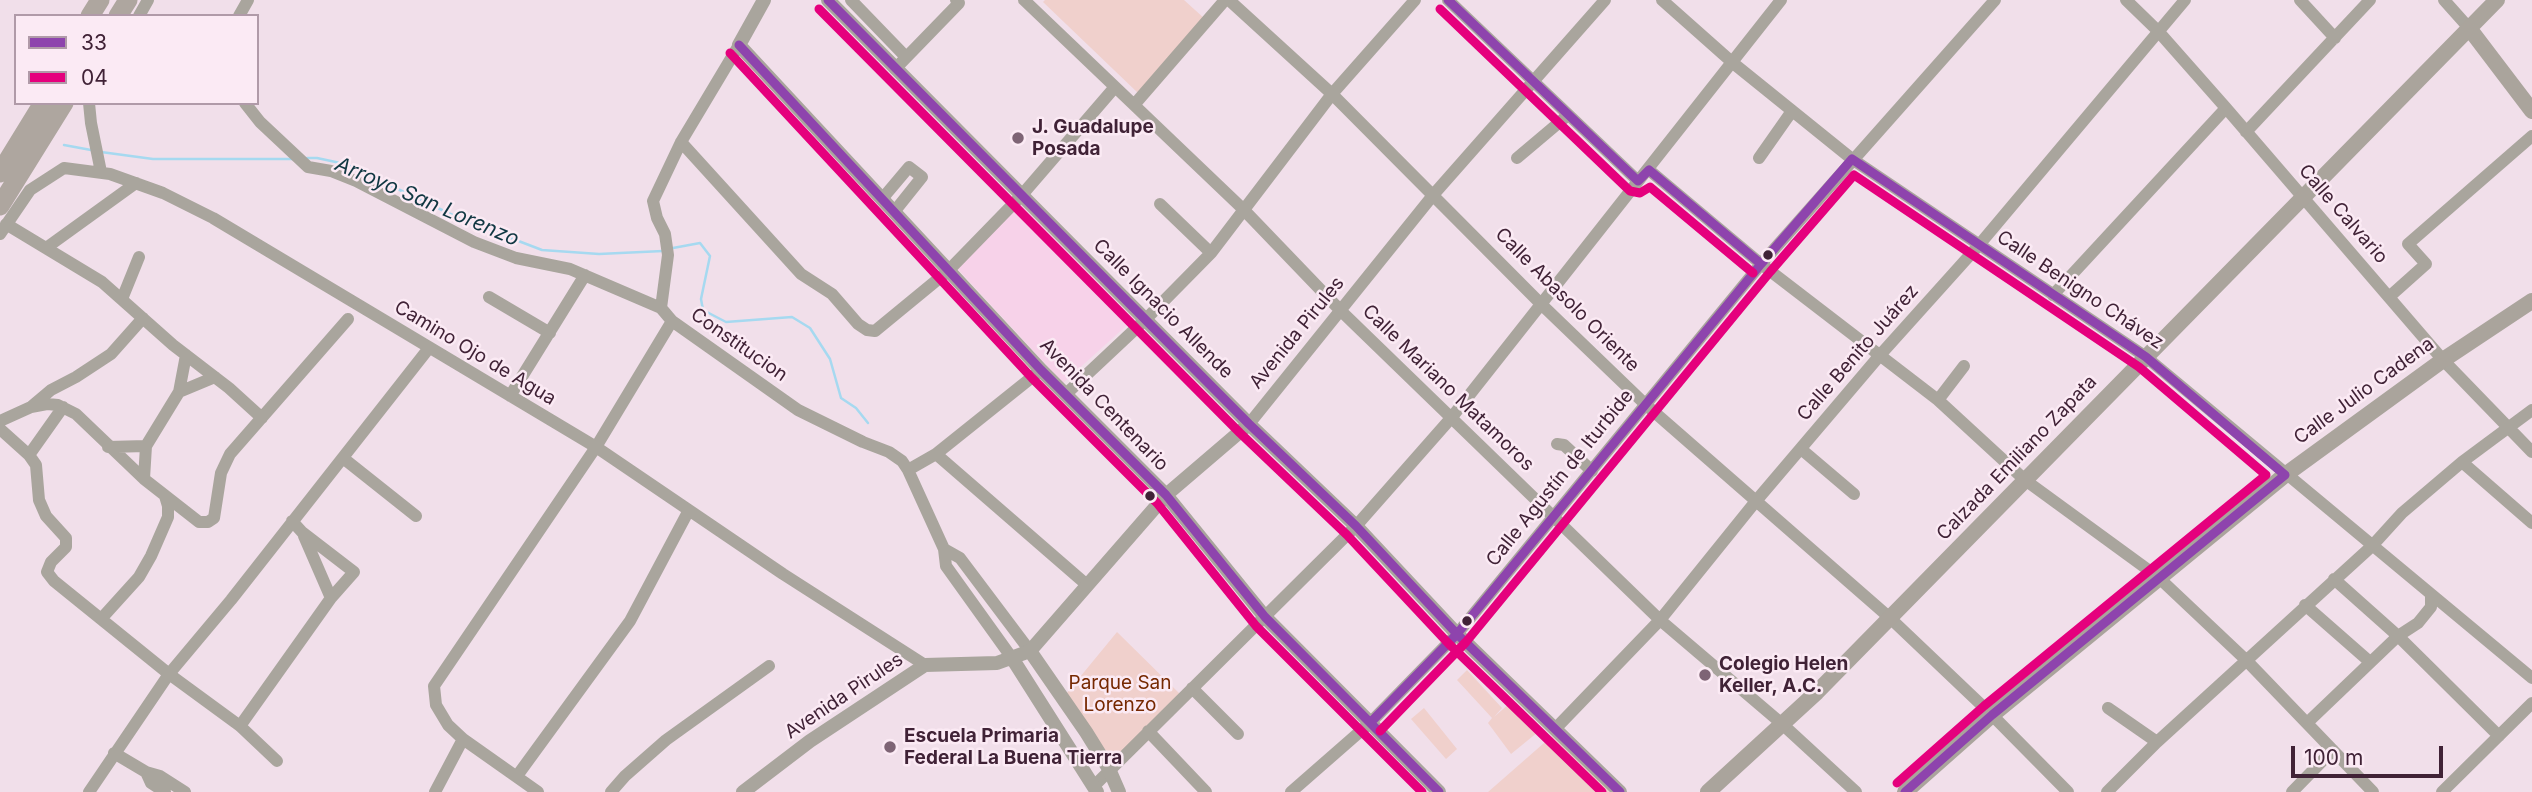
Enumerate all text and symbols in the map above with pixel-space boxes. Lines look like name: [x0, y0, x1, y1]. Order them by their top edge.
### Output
legend: [14, 14, 259, 105]
text: 33: [81, 30, 107, 55]
text: 04: [81, 65, 108, 90]
place label: J. Guadalupe Posada: [1032, 116, 1154, 160]
marker: J. Guadalupe Posada: [1010, 130, 1026, 146]
water label: Arroyo San Lorenzo: [331, 152, 523, 252]
street label: Calle Calvario: [2294, 160, 2392, 268]
street label: Calle Abasolo Oriente: [1490, 223, 1644, 377]
street label: Calle Benigno Chávez: [1992, 226, 2168, 354]
street label: Calle Ignacio Allende: [1088, 234, 1238, 384]
unlabelled marker: [1761, 248, 1775, 262]
street label: Avenida Pirules: [1245, 272, 1349, 394]
street label: Calle Benito Juárez: [1793, 280, 1923, 426]
street label: Camino Ojo de Agua: [390, 296, 560, 410]
street label: Calle Mariano Matamoros: [1357, 300, 1539, 476]
street label: Constitucion: [686, 303, 792, 387]
street label: Calle Julio Cadena: [2290, 333, 2438, 449]
street label: Avenida Centenario: [1035, 334, 1173, 476]
street label: Calzada Emiliano Zapata: [1932, 371, 2102, 545]
street label: Calle Agustín de Iturbide: [1482, 385, 1638, 571]
unlabelled marker: [1143, 489, 1157, 503]
unlabelled marker: [1460, 614, 1474, 628]
street label: Avenida Pirules: [781, 648, 907, 744]
place label: Colegio Helen Keller, A.C.: [1719, 653, 1848, 697]
marker: Colegio Helen Keller, A.C.: [1697, 667, 1713, 683]
park label: Parque San Lorenzo: [1068, 672, 1172, 716]
place label: Escuela Primaria Federal La Buena Tierra: [904, 725, 1122, 769]
scale bar: [2294, 732, 2446, 776]
marker: Escuela Primaria Federal La Buena Tierra: [882, 739, 898, 755]
text: 100 m: [2304, 745, 2363, 770]

